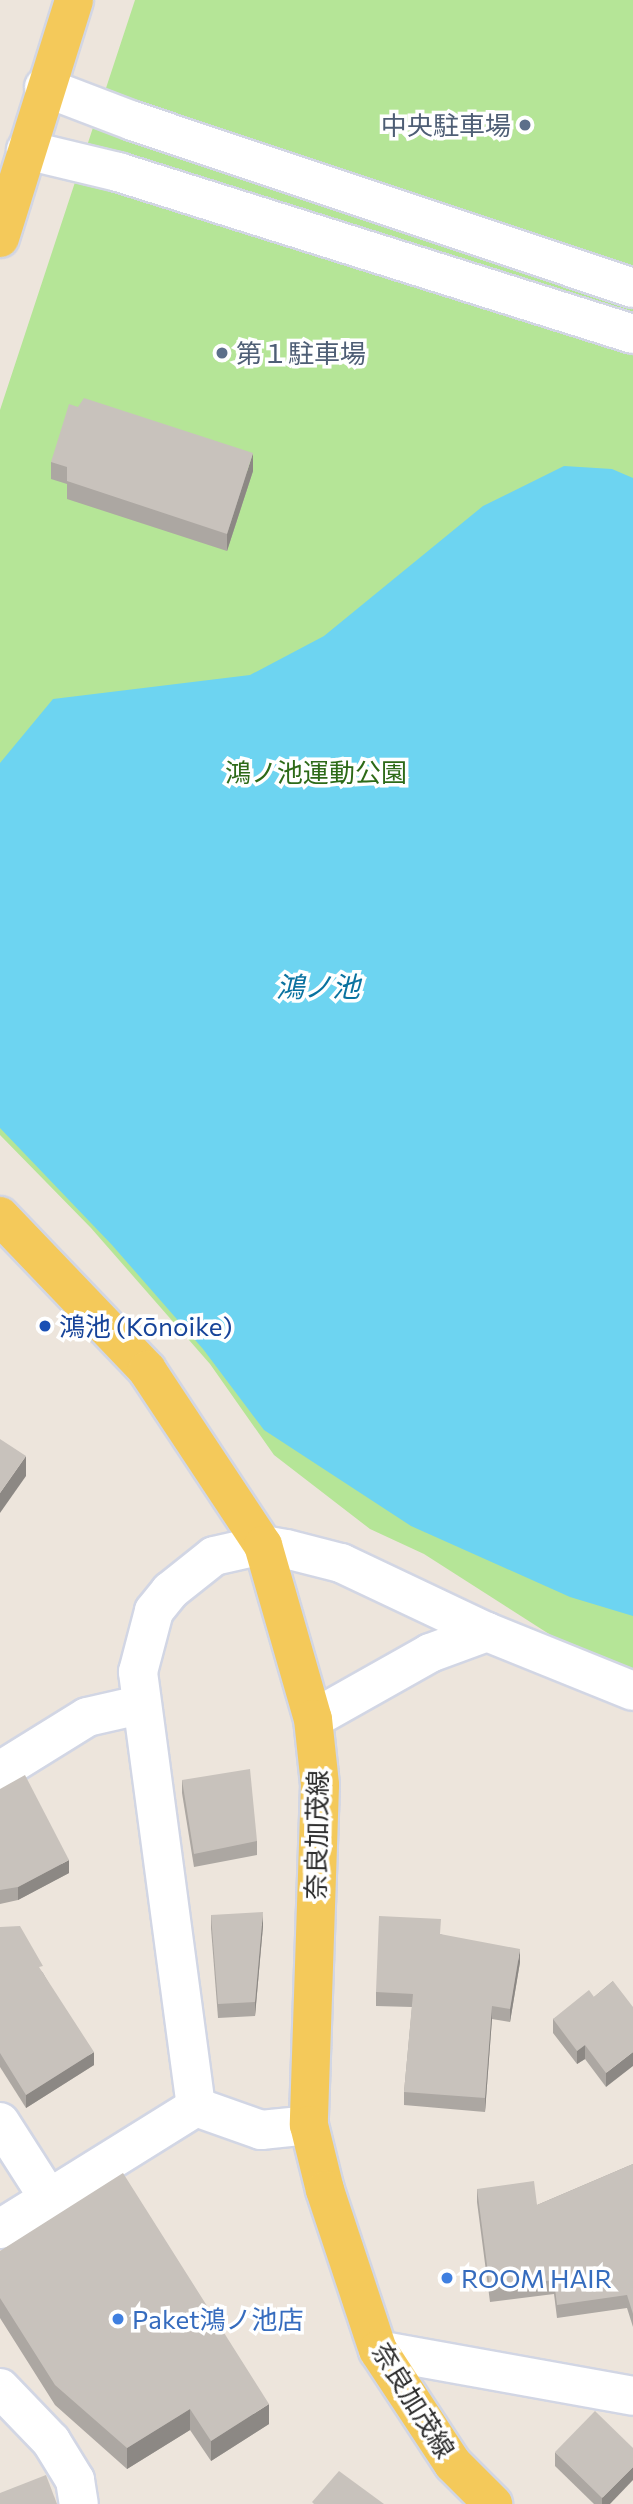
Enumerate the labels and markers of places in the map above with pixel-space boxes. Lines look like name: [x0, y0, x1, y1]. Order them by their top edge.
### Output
place label: 中央駐車場: [381, 109, 511, 141]
marker: 中央駐車場: [517, 117, 533, 133]
place label: 第１駐車場: [236, 337, 366, 369]
marker: 第１駐車場: [214, 345, 230, 361]
place label: 鴻池 (Kōnoike): [59, 1310, 232, 1342]
marker: 鴻池 (Kōnoike): [37, 1318, 53, 1334]
place label: ROOM HAIR: [461, 2262, 612, 2294]
marker: ROOM HAIR: [439, 2270, 455, 2286]
place label: Paket鴻ノ池店: [132, 2303, 304, 2335]
marker: Paket鴻ノ池店: [110, 2311, 126, 2327]

